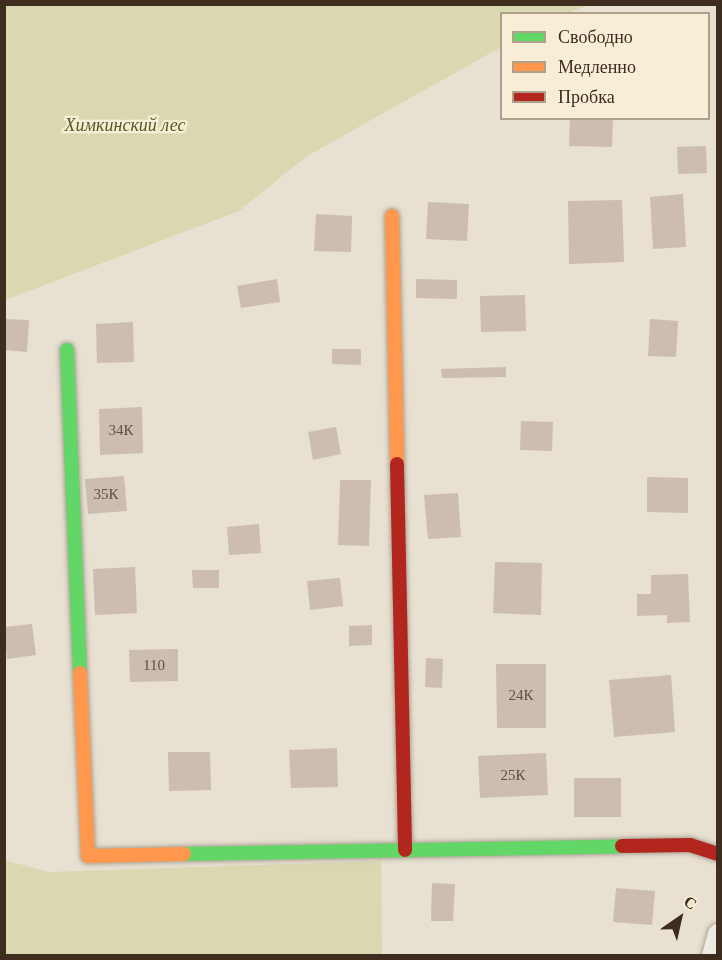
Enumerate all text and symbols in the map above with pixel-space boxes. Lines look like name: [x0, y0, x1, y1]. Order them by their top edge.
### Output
legend: [500, 12, 710, 120]
text: Свободно: [558, 27, 633, 47]
text: Медленно: [558, 57, 636, 77]
text: Пробка: [558, 87, 615, 107]
park label: Химкинский лес: [65, 114, 185, 136]
house number: 34К: [108, 422, 134, 440]
house number: 35К: [93, 486, 119, 504]
house number: 110: [143, 657, 165, 675]
house number: 24К: [508, 687, 534, 705]
house number: 25К: [500, 767, 526, 785]
north arrow: [650, 888, 710, 948]
text: С: [681, 892, 700, 913]

